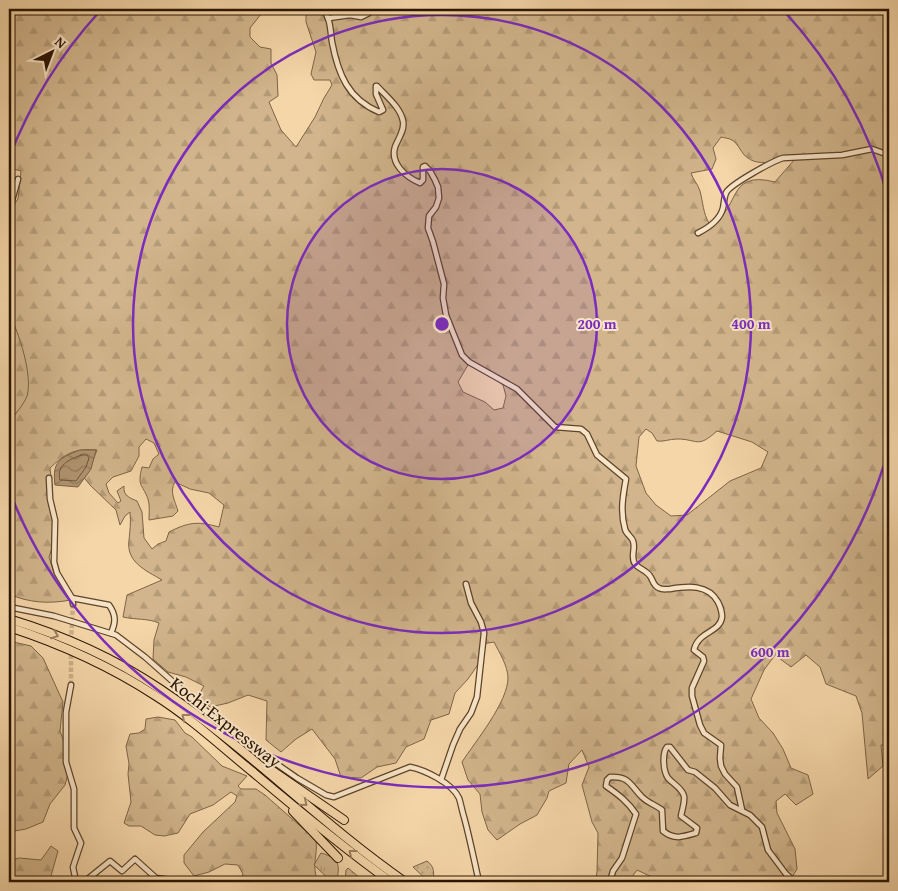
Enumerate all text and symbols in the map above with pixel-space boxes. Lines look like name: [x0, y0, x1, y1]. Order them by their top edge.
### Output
north arrow: [28, 28, 78, 78]
text: N: [51, 32, 71, 53]
text: 200 m: [577, 313, 617, 334]
text: 400 m: [731, 313, 771, 334]
centre of rings: [433, 315, 451, 333]
one-way arrow: [50, 629, 59, 639]
text: 600 m: [750, 641, 790, 662]
street label: Kochi Expressway: [165, 670, 287, 774]
one-way arrow: [181, 714, 191, 723]
one-way arrow: [298, 798, 307, 806]
one-way arrow: [349, 850, 358, 858]

